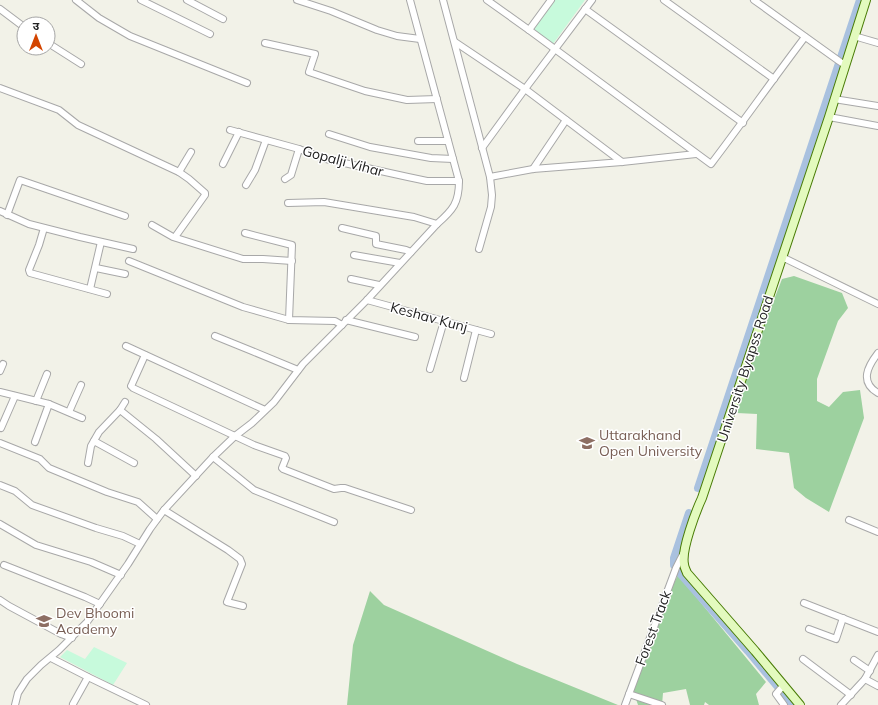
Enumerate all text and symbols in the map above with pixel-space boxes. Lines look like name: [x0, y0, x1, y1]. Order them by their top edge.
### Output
north arrow: [16, 16, 56, 56]
text: उ: [33, 19, 40, 33]
street label: Gopalji Vihar: [300, 142, 387, 181]
street label: University Byapss Road: [713, 293, 777, 445]
street label: Keshav Kunj: [388, 298, 470, 336]
place label: Uttarakhand Open University: [599, 426, 703, 460]
school or university icon: Uttarakhand Open University: [578, 434, 596, 452]
street label: Forest Track: [631, 587, 675, 668]
place label: Dev Bhoomi Academy: [56, 604, 134, 638]
school or university icon: Dev Bhoomi Academy: [35, 612, 53, 630]

